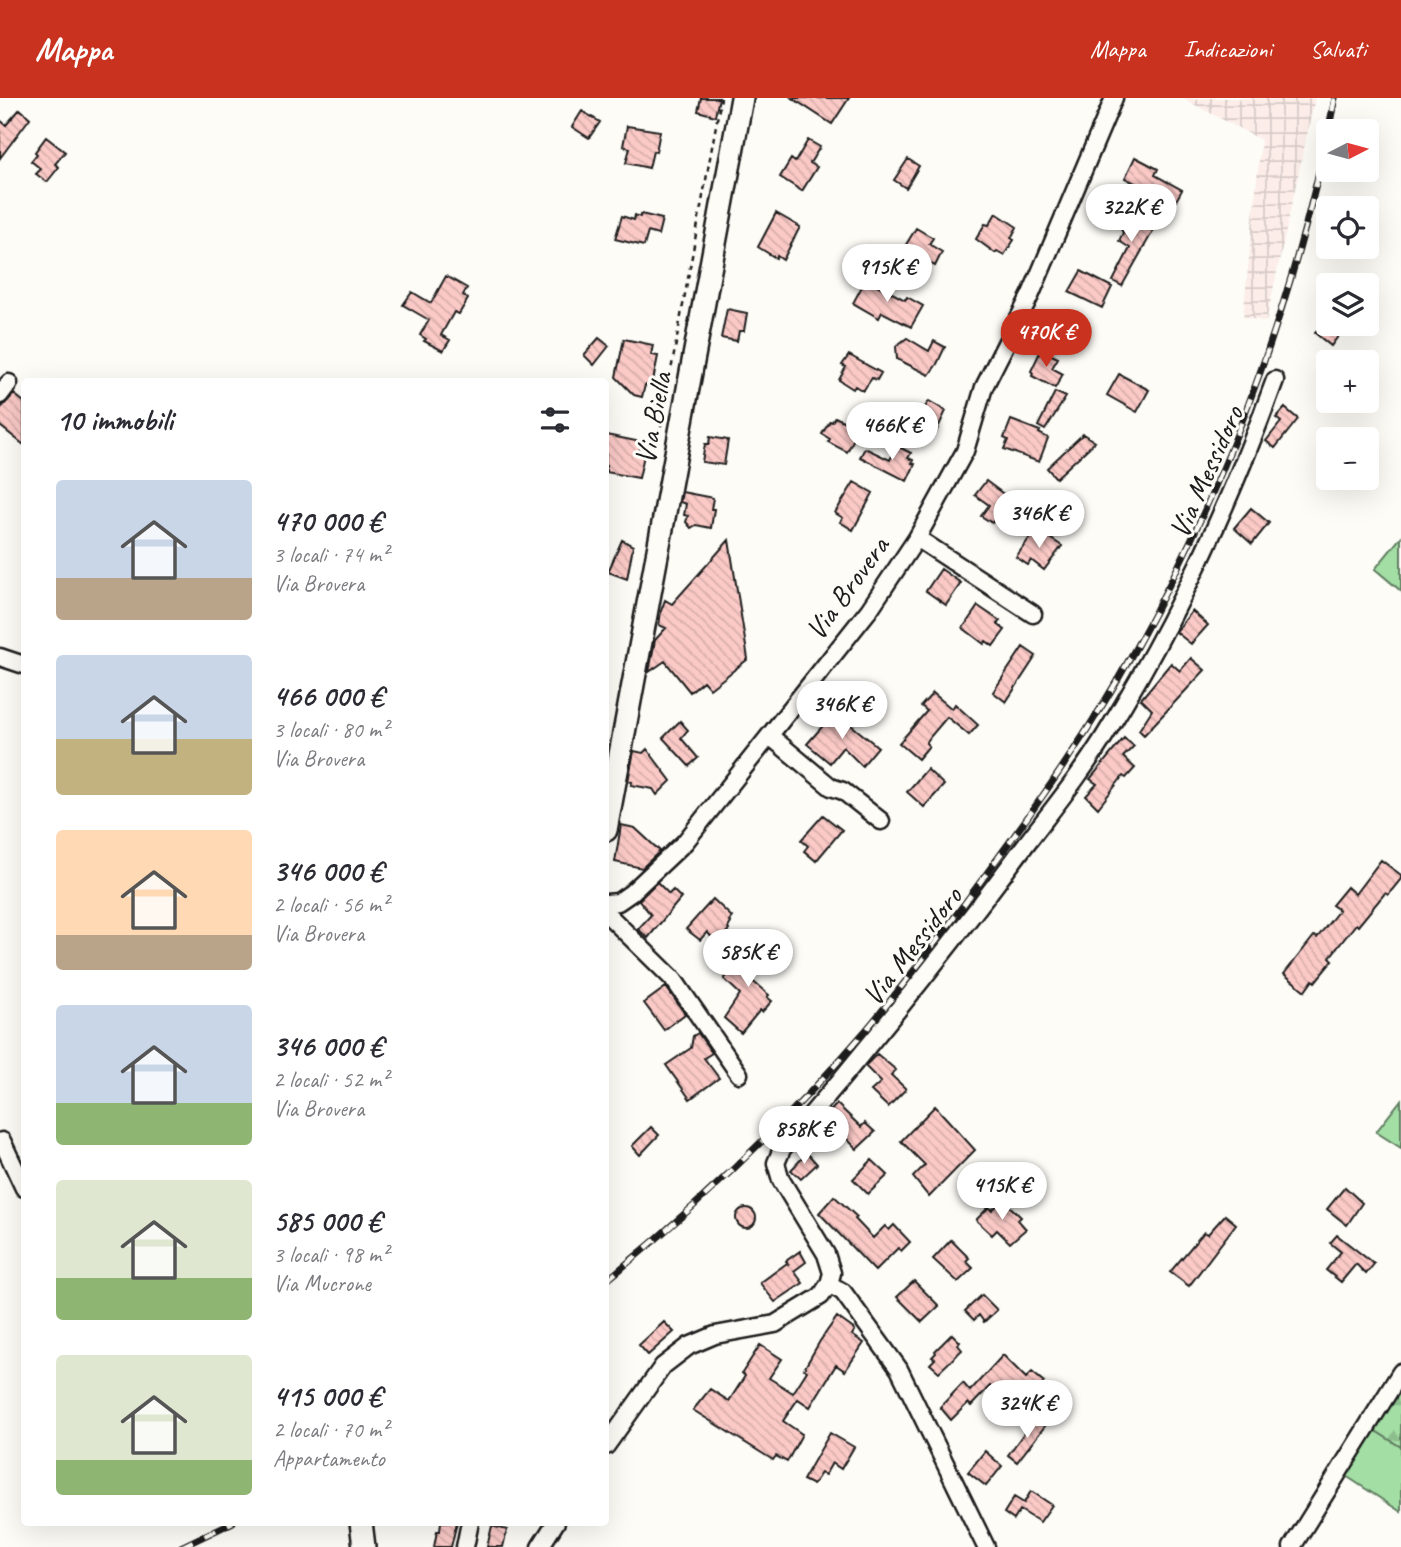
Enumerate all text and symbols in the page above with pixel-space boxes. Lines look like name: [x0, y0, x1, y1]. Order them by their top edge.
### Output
text: Mappa: [35, 28, 112, 70]
text: Mappa: [1090, 34, 1146, 64]
text: Indicazioni: [1184, 34, 1272, 64]
text: Salvati: [1310, 34, 1366, 64]
north arrow: [1316, 119, 1379, 182]
map controls: [1316, 119, 1379, 490]
pin: 322K €: [1074, 184, 1188, 244]
text: 322K €: [1102, 192, 1160, 221]
button: locate: [1316, 196, 1379, 259]
pin: 915K €: [830, 244, 944, 304]
text: 915K €: [858, 252, 916, 281]
button: layers: [1316, 273, 1379, 336]
pin: 470K €: [989, 310, 1103, 369]
text: 470K €: [1017, 317, 1075, 346]
button: +: [1316, 350, 1379, 413]
street label: Via Biella: [625, 367, 681, 467]
street label: Via Messidoro: [1160, 399, 1253, 544]
text: 10 immobili: [56, 401, 173, 439]
icon: filters: [536, 401, 574, 439]
pin: 466K €: [835, 402, 949, 462]
text: 466K €: [862, 410, 922, 439]
button: −: [1316, 427, 1379, 490]
pin: 346K €: [982, 490, 1096, 550]
text: 346K €: [1009, 498, 1069, 527]
text: 470 000 €: [273, 502, 382, 540]
icon: home: [112, 508, 196, 592]
street label: Via Brovera: [797, 527, 898, 647]
text: 3 locali · 74 m²: [273, 540, 388, 569]
text: Via Brovera: [273, 569, 364, 598]
text: 466 000 €: [273, 677, 383, 715]
pin: 346K €: [785, 682, 899, 741]
icon: home: [112, 683, 196, 767]
text: 346K €: [812, 689, 872, 718]
text: 3 locali · 80 m²: [273, 715, 388, 744]
text: Via Brovera: [273, 744, 364, 773]
text: 346 000 €: [273, 852, 383, 890]
icon: home: [112, 858, 196, 942]
street label: Via Messidoro: [854, 878, 971, 1013]
text: 2 locali · 56 m²: [273, 890, 388, 919]
text: Via Brovera: [273, 919, 364, 948]
pin: 585K €: [691, 930, 805, 989]
text: 585K €: [719, 937, 777, 966]
text: 346 000 €: [273, 1027, 383, 1065]
icon: home: [112, 1033, 196, 1117]
text: 2 locali · 52 m²: [273, 1065, 388, 1094]
text: Via Brovera: [273, 1094, 364, 1123]
pin: 858K €: [747, 1107, 861, 1166]
text: 858K €: [775, 1114, 833, 1143]
pin: 415K €: [945, 1162, 1059, 1222]
text: 415K €: [973, 1170, 1031, 1199]
text: 585 000 €: [273, 1202, 381, 1240]
icon: home: [112, 1208, 196, 1292]
text: 3 locali · 98 m²: [273, 1240, 388, 1269]
text: Via Mucrone: [273, 1269, 371, 1298]
text: 415 000 €: [273, 1377, 382, 1415]
pin: 324K €: [970, 1380, 1084, 1440]
icon: home: [112, 1383, 196, 1467]
text: 324K €: [998, 1388, 1056, 1417]
text: 2 locali · 70 m²: [273, 1415, 388, 1444]
text: Appartamento: [273, 1444, 385, 1473]

